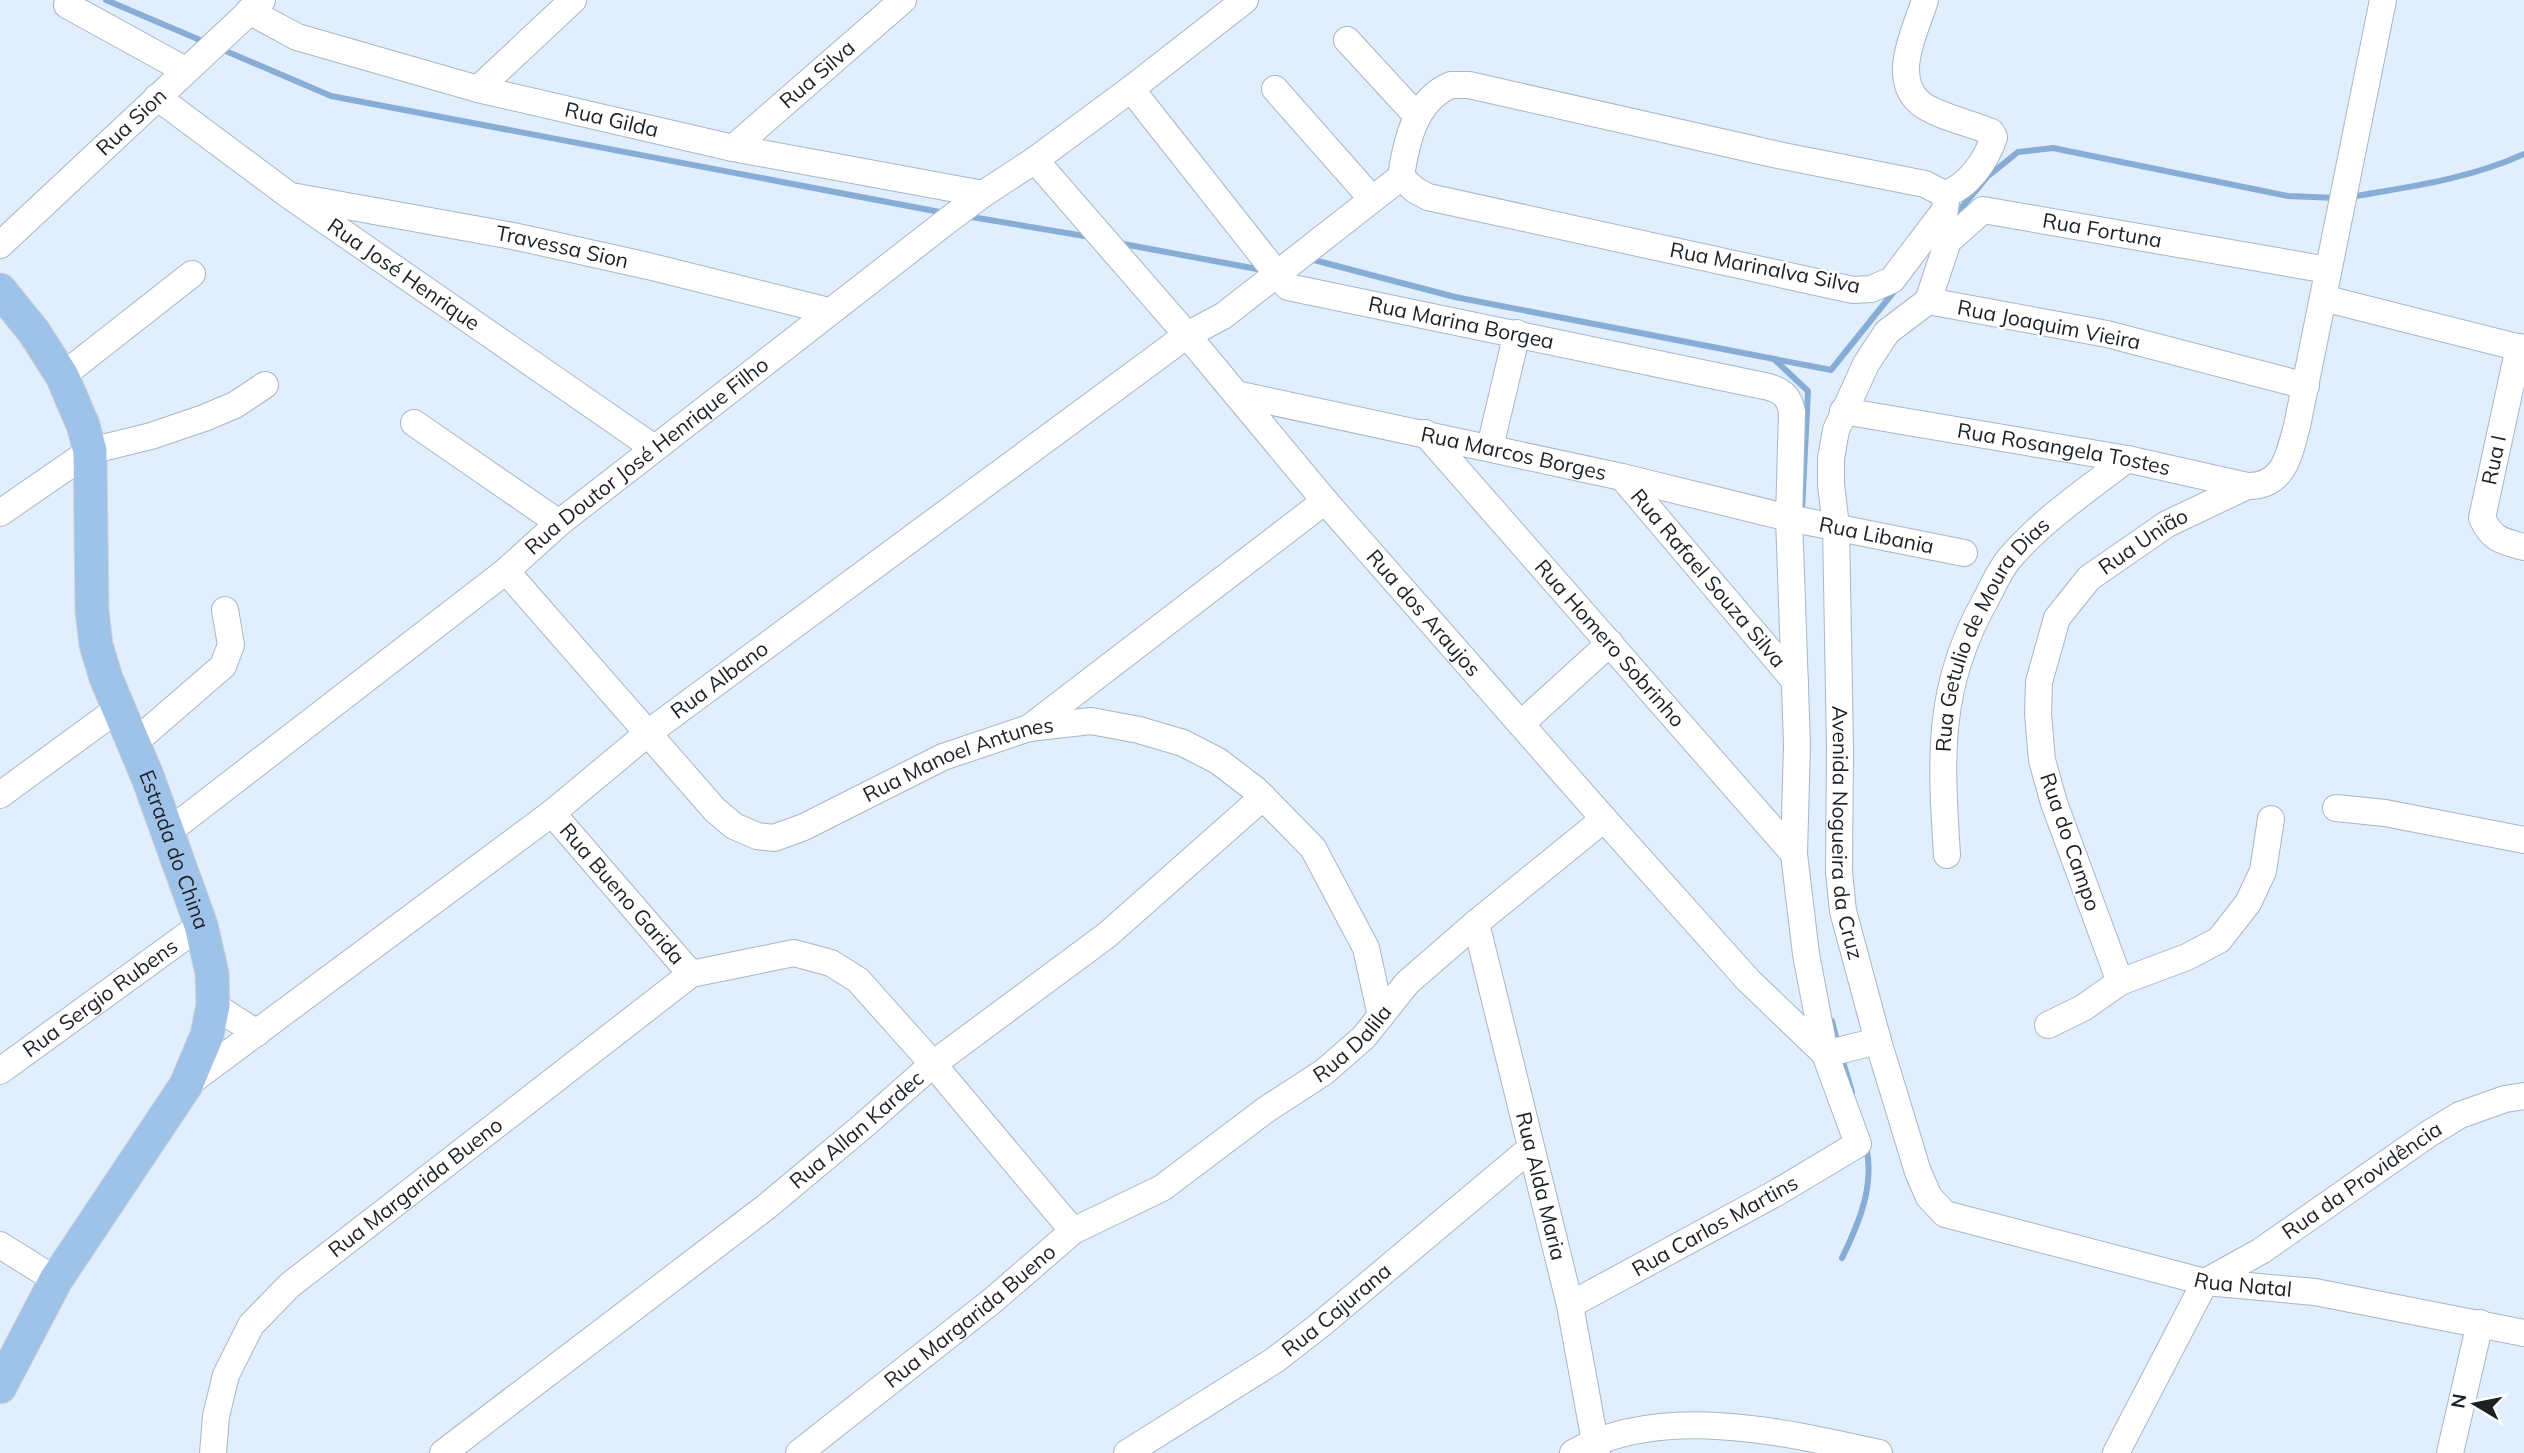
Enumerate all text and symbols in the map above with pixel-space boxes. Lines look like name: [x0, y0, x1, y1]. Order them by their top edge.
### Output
street label: Rua Silva: [774, 34, 860, 114]
street label: Rua Sion: [90, 82, 172, 161]
street label: Rua Gilda: [562, 96, 661, 142]
street label: Rua Fortuna: [2041, 207, 2164, 253]
street label: Rua José Henrique: [323, 212, 485, 336]
street label: Travessa Sion: [494, 219, 631, 273]
street label: Rua Marinalva Silva: [1668, 236, 1863, 298]
street label: Rua Marina Borgea: [1366, 290, 1557, 354]
street label: Rua Joaquim Vieira: [1955, 294, 2143, 355]
street label: Rua Doutor José Henrique Filho: [519, 351, 773, 560]
street label: Rua Rosangela Tostes: [1955, 417, 2173, 480]
street label: Rua Marcos Borges: [1419, 420, 1609, 485]
street label: Rua I: [2475, 433, 2511, 487]
street label: Rua Rafael Souza Silva: [1626, 483, 1792, 672]
street label: Rua União: [2093, 502, 2192, 580]
street label: Rua Libania: [1817, 510, 1936, 559]
street label: Rua Getulio de Moura Dias: [1930, 511, 2054, 752]
street label: Rua dos Araujos: [1362, 544, 1487, 681]
street label: Rua Homero Sobrinho: [1530, 554, 1691, 732]
street label: Rua Albano: [665, 635, 773, 724]
street label: Avenida Nogueira da Cruz: [1827, 705, 1870, 962]
street label: Rua Manoel Antunes: [858, 711, 1055, 807]
street label: Estrada do China: [134, 766, 215, 933]
street label: Rua do Campo: [2035, 769, 2107, 914]
street label: Rua Bueno Garida: [555, 817, 691, 969]
street label: Rua Sergio Rubens: [17, 932, 182, 1062]
street label: Rua Dalila: [1308, 999, 1397, 1088]
street label: Rua Allan Kardec: [784, 1065, 928, 1194]
street label: Rua Alda Maria: [1511, 1109, 1572, 1263]
street label: Rua Margarida Bueno: [323, 1111, 507, 1263]
street label: Rua da Providência: [2277, 1115, 2446, 1244]
street label: Rua Carlos Martins: [1627, 1169, 1802, 1282]
street label: Rua Margarida Bueno: [878, 1238, 1061, 1393]
street label: Rua Cajurana: [1276, 1257, 1396, 1362]
street label: Rua Natal: [2191, 1266, 2293, 1302]
north arrow: [2440, 1369, 2510, 1439]
text: N: [2445, 1392, 2471, 1410]

